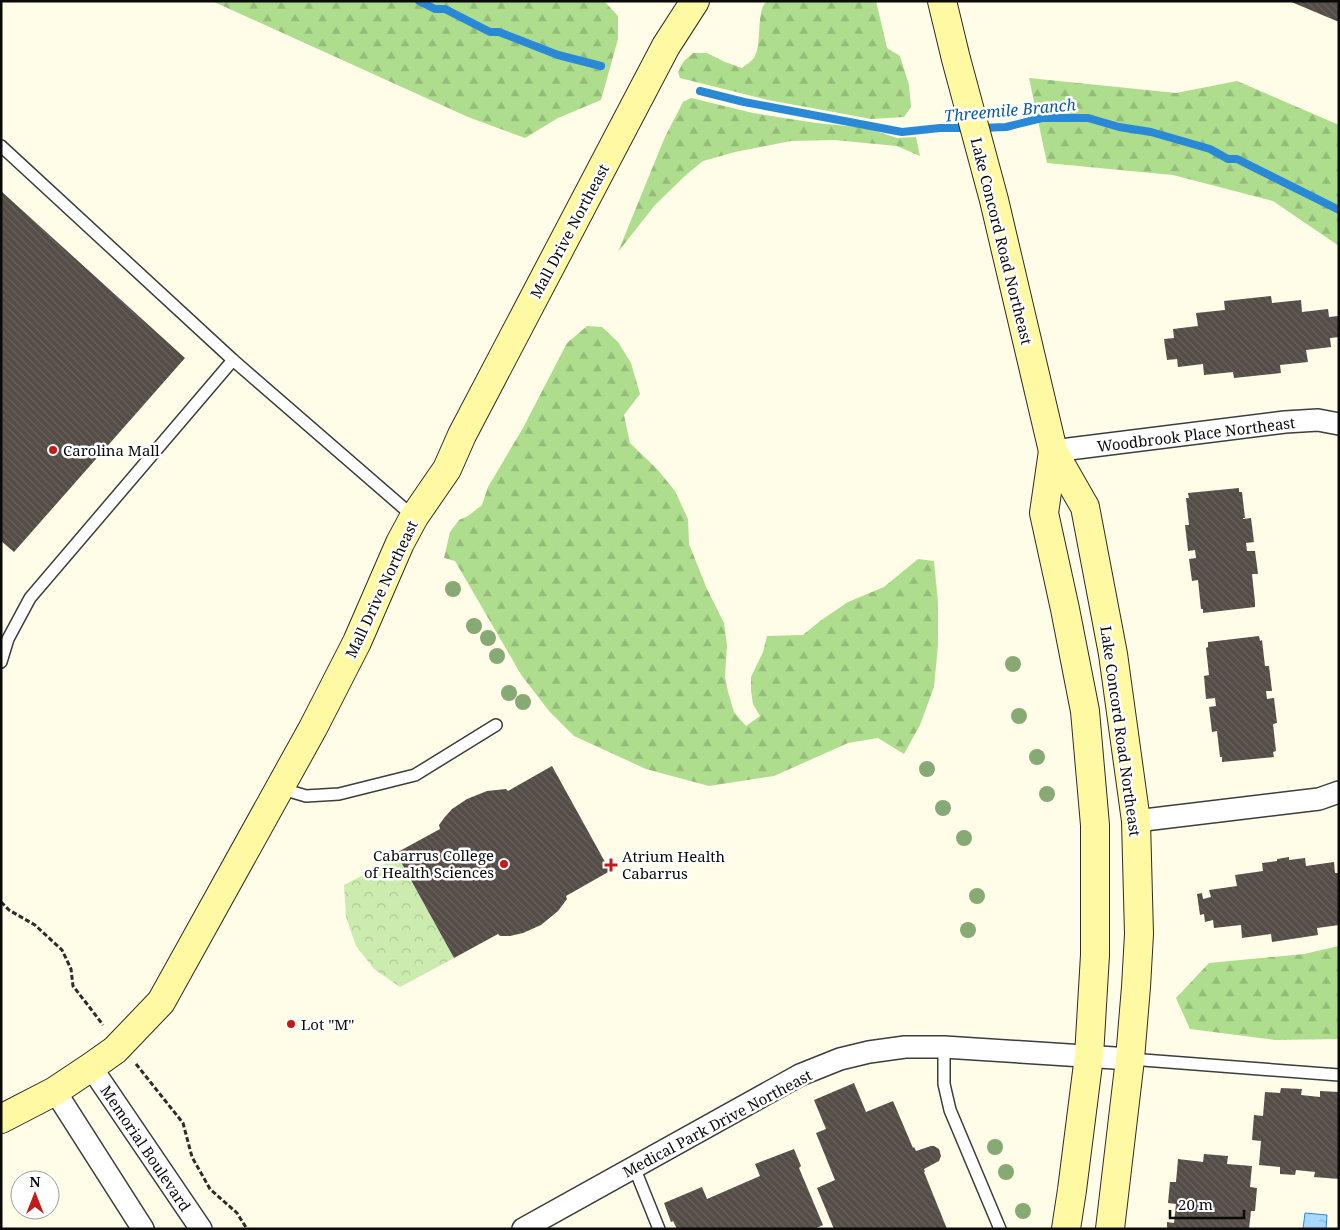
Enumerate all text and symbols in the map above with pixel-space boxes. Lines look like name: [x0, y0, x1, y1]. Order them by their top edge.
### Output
water label: Threemile Branch: [943, 93, 1077, 127]
street label: Lake Concord Road Northeast: [967, 135, 1037, 347]
street label: Mall Drive Northeast: [525, 160, 613, 302]
street label: Woodbrook Place Northeast: [1096, 412, 1296, 456]
place label: Carolina Mall: [63, 440, 160, 460]
marker: Carolina Mall: [47, 444, 59, 456]
street label: Mall Drive Northeast: [340, 517, 422, 661]
street label: Lake Concord Road Northeast: [1096, 624, 1146, 838]
place label: Cabarrus College of Health Sciences: [364, 845, 494, 882]
place label: Atrium Health Cabarrus: [622, 846, 726, 883]
marker: Cabarrus College of Health Sciences: [498, 858, 510, 870]
marker: Atrium Health Cabarrus: [604, 858, 618, 872]
place label: Lot "M": [301, 1014, 355, 1034]
marker: Lot "M": [285, 1018, 297, 1030]
street label: Medical Park Drive Northeast: [619, 1065, 815, 1181]
street label: Memorial Boulevard: [96, 1081, 196, 1215]
north arrow: [10, 1170, 60, 1220]
text: N: [29, 1172, 41, 1191]
scale bar: [1170, 1188, 1244, 1220]
text: 20 m: [1178, 1194, 1213, 1214]

